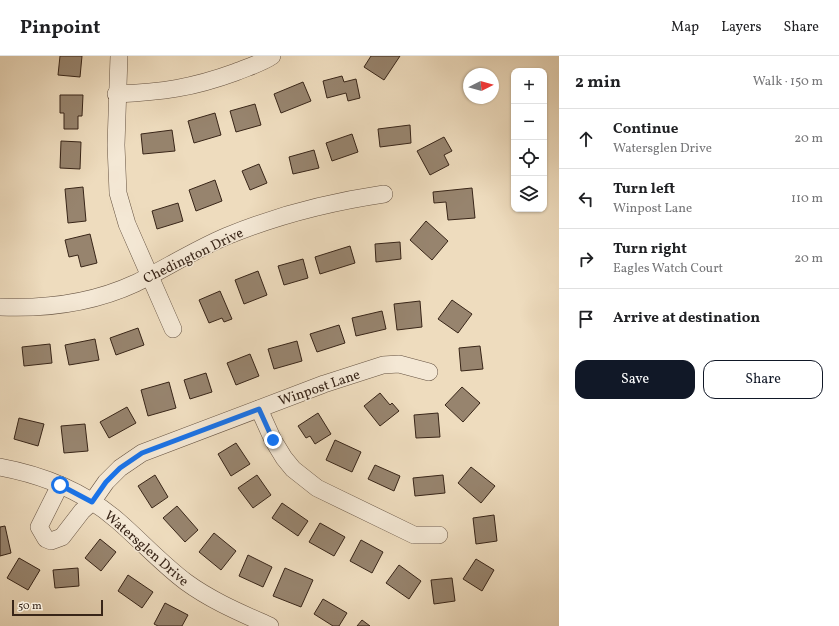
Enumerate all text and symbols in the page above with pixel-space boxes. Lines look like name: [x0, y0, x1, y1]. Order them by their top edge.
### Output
text: Pinpoint: [20, 15, 100, 41]
text: Map: [671, 18, 699, 37]
text: Layers: [721, 18, 761, 37]
text: Share: [783, 18, 819, 37]
north arrow: [463, 68, 499, 104]
map controls: [511, 68, 547, 212]
button: +: [511, 68, 547, 104]
text: 2 min: [575, 71, 621, 94]
text: Walk · 150 m: [753, 73, 823, 91]
button: −: [511, 104, 547, 140]
text: Continue: [613, 119, 678, 140]
icon: ahead: [575, 128, 597, 150]
text: 20 m: [794, 130, 823, 148]
button: locate: [511, 140, 547, 176]
text: Watersglen Drive: [613, 140, 712, 158]
button: layers: [511, 176, 547, 212]
text: Turn left: [613, 179, 675, 200]
icon: left: [575, 188, 597, 210]
text: 110 m: [791, 190, 823, 208]
text: Winpost Lane: [613, 200, 692, 218]
street label: Chedington Drive: [140, 224, 247, 289]
text: Turn right: [613, 239, 687, 260]
icon: right: [575, 248, 597, 270]
text: 20 m: [794, 250, 823, 268]
text: Eagles Watch Court: [613, 260, 723, 278]
icon: arrive: [575, 308, 597, 330]
text: Arrive at destination: [613, 308, 760, 329]
button: Save: [575, 360, 695, 399]
button: Share: [703, 360, 823, 399]
street label: Winpost Lane: [276, 365, 363, 411]
route end: [264, 431, 282, 449]
route start: [51, 476, 69, 494]
street label: Watersglen Drive: [100, 507, 193, 591]
scale bar: [12, 598, 103, 617]
text: 50 m: [18, 599, 42, 614]

